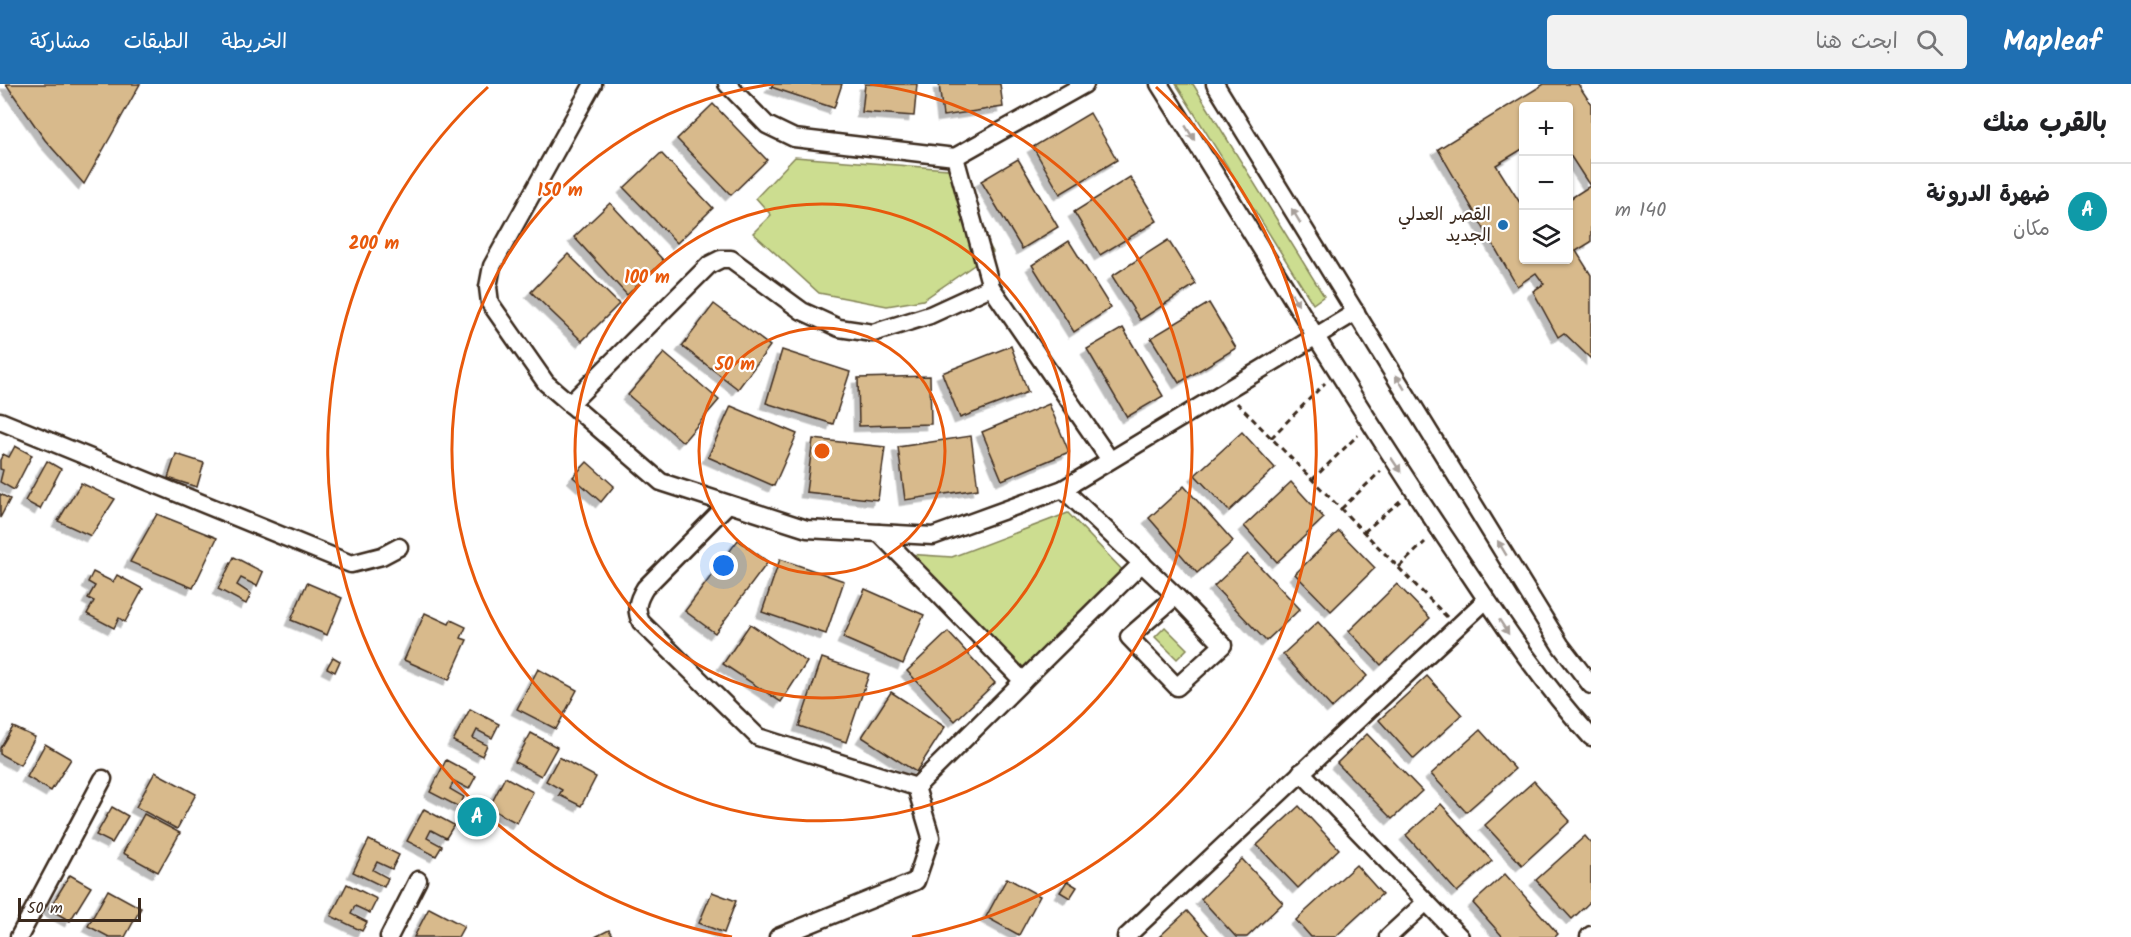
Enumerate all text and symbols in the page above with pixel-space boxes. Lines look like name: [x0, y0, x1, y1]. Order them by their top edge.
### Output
search box: [1547, 15, 1967, 69]
text: Mapleaf: [2003, 20, 2101, 65]
text: ابحث هنا: [1816, 25, 1898, 60]
text: مشاركة: [30, 26, 91, 59]
text: الطبقات: [124, 26, 189, 59]
text: الخريطة: [222, 26, 287, 59]
icon: search: [1913, 26, 1946, 59]
map controls: [1519, 102, 1573, 264]
button: +: [1519, 102, 1573, 156]
text: بالقرب منك: [1983, 103, 2107, 145]
one-way arrow: [1184, 125, 1196, 141]
button: −: [1519, 156, 1573, 210]
text: 150 m: [537, 177, 583, 206]
text: ضهرة الدرونة: [1926, 178, 2050, 213]
text: 140 m: [1615, 195, 1666, 227]
text: A: [2081, 195, 2094, 227]
place label: القصر العدلي الجديد: [1398, 201, 1491, 251]
one-way arrow: [1291, 208, 1302, 224]
button: layers: [1519, 210, 1573, 264]
text: مكان: [2013, 214, 2050, 246]
marker: القصر العدلي الجديد: [1496, 218, 1510, 232]
text: 200 m: [349, 230, 400, 259]
text: 100 m: [624, 264, 670, 293]
one-way arrow: [1289, 290, 1299, 307]
text: 50 m: [714, 351, 755, 380]
one-way arrow: [1394, 374, 1405, 390]
centre of rings: [812, 441, 832, 461]
one-way arrow: [1390, 456, 1402, 472]
one-way arrow: [1497, 540, 1508, 556]
your location: [709, 551, 738, 580]
one-way arrow: [1498, 619, 1509, 635]
pin: A: [458, 794, 496, 840]
scale bar: [18, 895, 141, 922]
text: 50 m: [27, 896, 63, 921]

